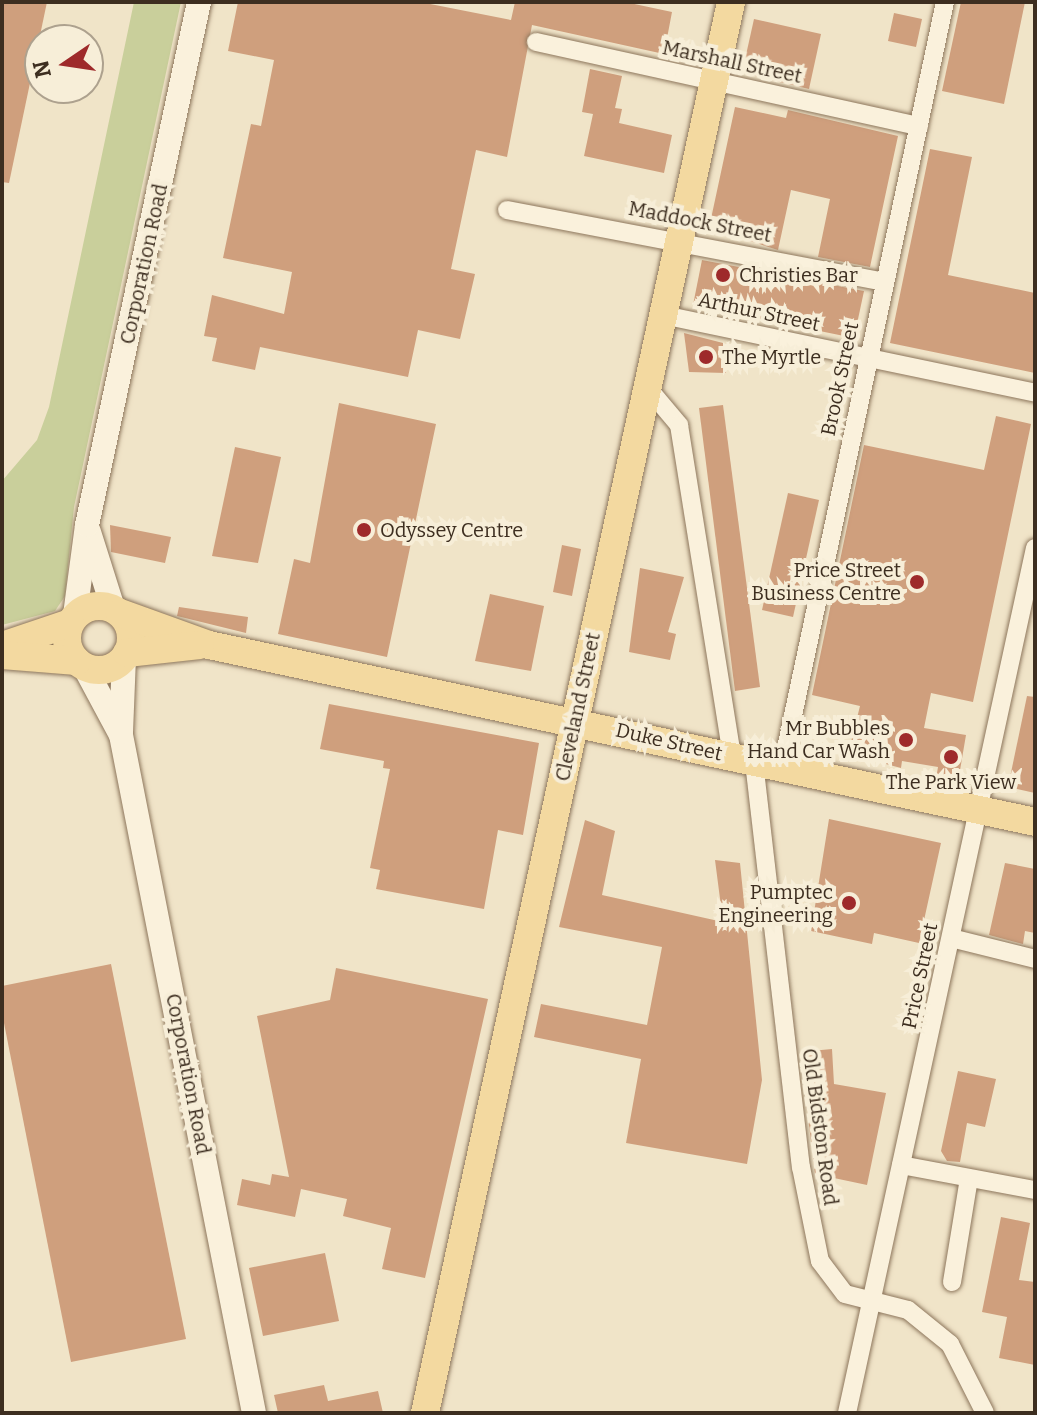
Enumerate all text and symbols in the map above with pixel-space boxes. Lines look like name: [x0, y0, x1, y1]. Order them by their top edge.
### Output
north arrow: [24, 24, 104, 104]
street label: Marshall Street: [660, 36, 804, 88]
text: N: [27, 58, 57, 80]
street label: Corporation Road: [115, 182, 173, 346]
street label: Maddock Street: [626, 196, 774, 248]
place label: Christies Bar: [739, 263, 858, 287]
marker: Christies Bar: [714, 266, 732, 284]
street label: Arthur Street: [696, 287, 822, 337]
street label: Brook Street: [816, 320, 864, 438]
place label: The Myrtle: [722, 345, 821, 369]
marker: The Myrtle: [697, 348, 715, 366]
place label: Odyssey Centre: [380, 518, 523, 542]
marker: Odyssey Centre: [355, 521, 373, 539]
place label: Price Street Business Centre: [751, 558, 901, 605]
marker: Price Street Business Centre: [908, 573, 926, 591]
street label: Cleveland Street: [551, 631, 605, 783]
place label: Mr Bubbles Hand Car Wash: [747, 716, 890, 763]
street label: Duke Street: [613, 718, 725, 766]
marker: Mr Bubbles Hand Car Wash: [897, 731, 915, 749]
marker: The Park View: [942, 748, 960, 766]
place label: The Park View: [886, 770, 1016, 794]
place label: Pumptec Engineering: [718, 880, 833, 927]
marker: Pumptec Engineering: [840, 894, 858, 912]
street label: Price Street: [897, 921, 943, 1031]
street label: Corporation Road: [161, 992, 215, 1156]
street label: Old Bidston Road: [797, 1047, 843, 1207]

